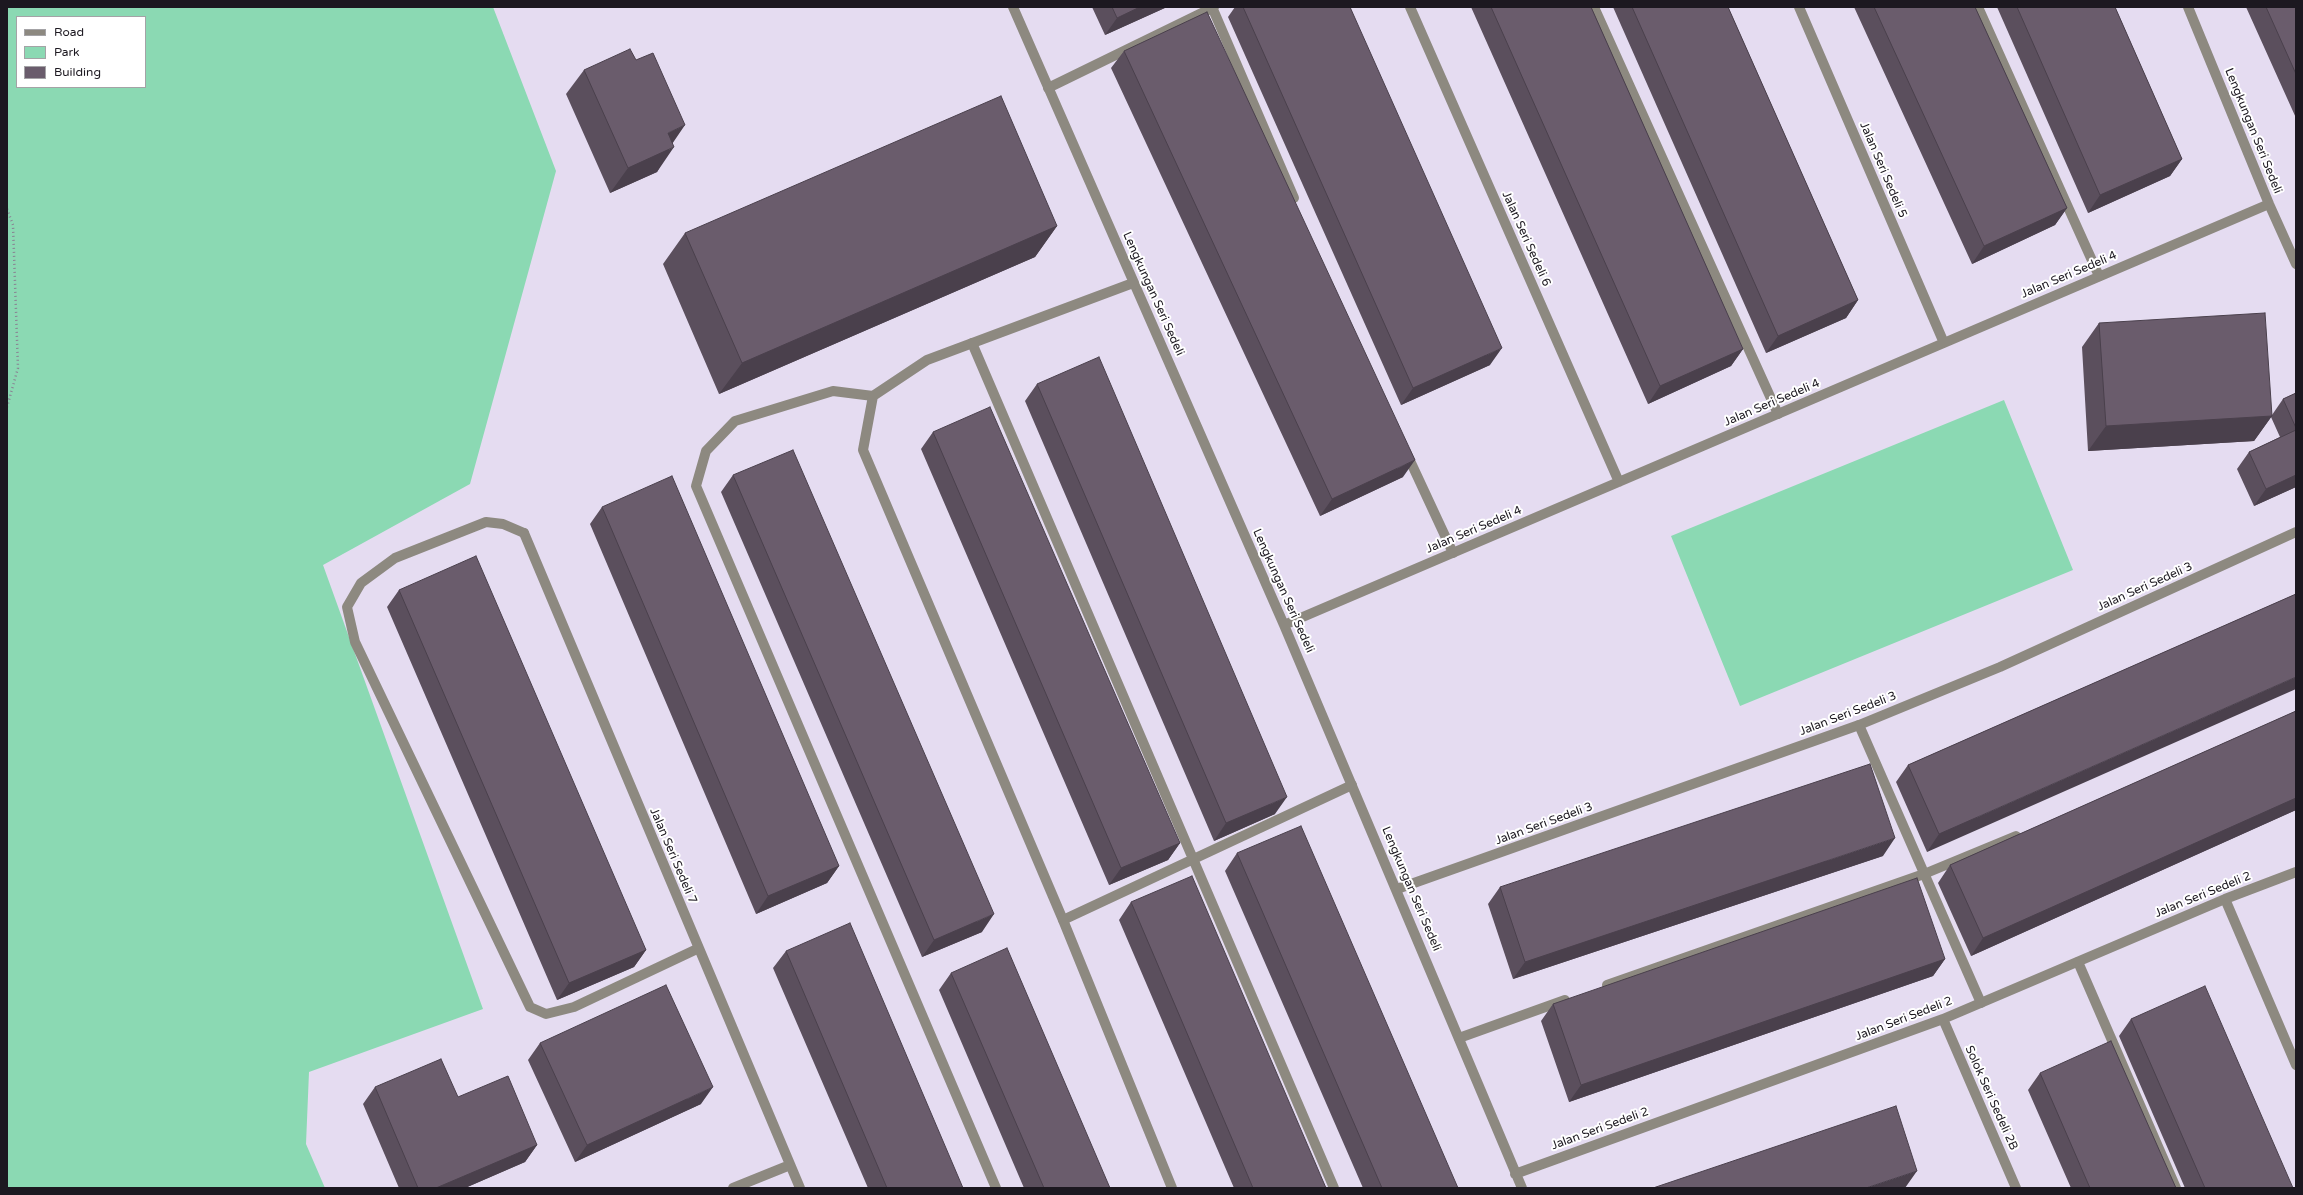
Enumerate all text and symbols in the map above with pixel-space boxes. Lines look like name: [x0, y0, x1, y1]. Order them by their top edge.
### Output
legend: [16, 16, 146, 88]
text: Road: [54, 25, 84, 39]
text: Park: [54, 45, 80, 59]
text: Building: [54, 65, 101, 79]
street label: Lengkungan Seri Sedeli: [2221, 66, 2285, 196]
street label: Jalan Seri Sedeli 5: [1856, 120, 1910, 220]
street label: Jalan Seri Sedeli 6: [1499, 189, 1553, 289]
street label: Lengkungan Seri Sedeli: [1119, 230, 1187, 358]
street label: Jalan Seri Sedeli 4: [2019, 248, 2119, 302]
street label: Jalan Seri Sedeli 4: [1722, 376, 1822, 430]
street label: Jalan Seri Sedeli 4: [1424, 503, 1524, 557]
street label: Lengkungan Seri Sedeli: [1249, 527, 1317, 655]
street label: Jalan Seri Sedeli 3: [2095, 560, 2195, 614]
street label: Jalan Seri Sedeli 3: [1798, 689, 1898, 739]
street label: Jalan Seri Sedeli 3: [1493, 800, 1595, 848]
street label: Jalan Seri Sedeli 7: [646, 806, 700, 906]
street label: Lengkungan Seri Sedeli: [1378, 825, 1444, 953]
street label: Jalan Seri Sedeli 2: [2153, 869, 2253, 921]
street label: Jalan Seri Sedeli 2: [1854, 994, 1954, 1044]
street label: Solok Seri Sedeli 2B: [1961, 1043, 2021, 1153]
street label: Jalan Seri Sedeli 2: [1549, 1105, 1651, 1153]

